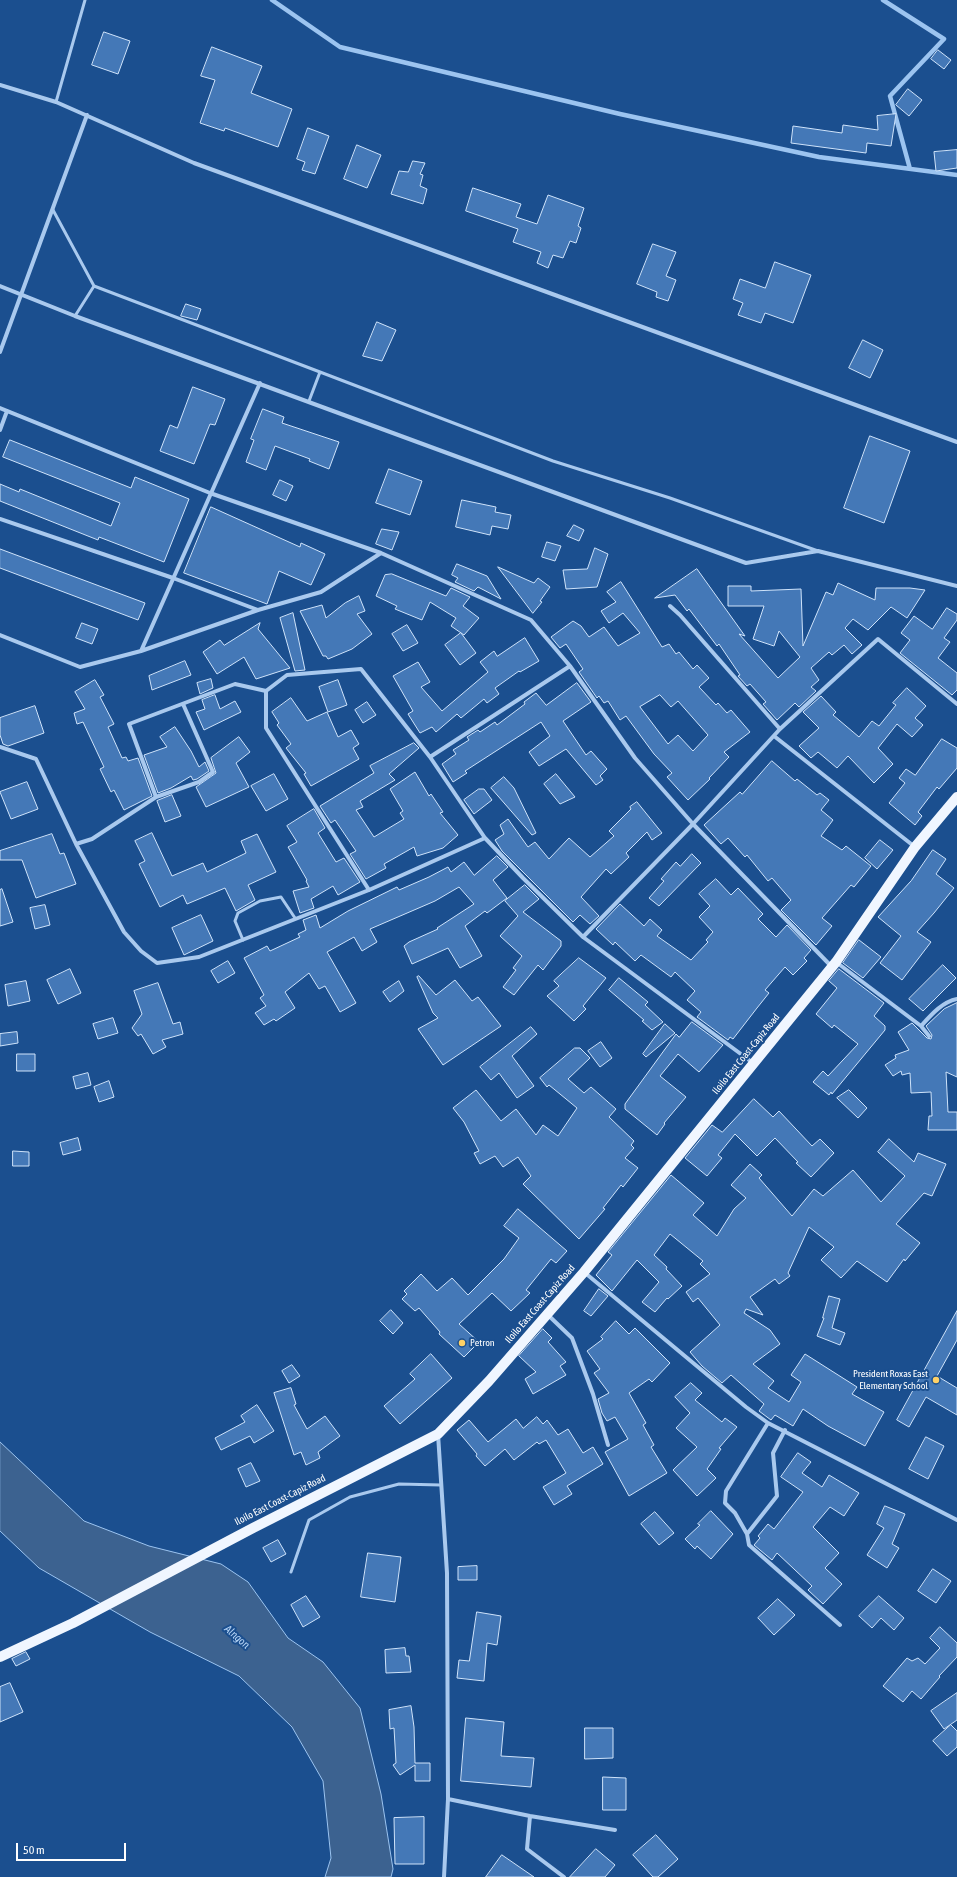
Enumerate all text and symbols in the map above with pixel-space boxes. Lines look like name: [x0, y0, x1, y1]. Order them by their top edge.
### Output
street label: Iloilo East Coast-Capiz Road: [710, 1011, 782, 1097]
street label: Iloilo East Coast-Capiz Road: [503, 1262, 577, 1346]
place label: Petron: [470, 1337, 495, 1349]
marker: Petron: [457, 1338, 467, 1348]
place label: President Roxas East Elementary School: [853, 1368, 928, 1392]
marker: President Roxas East Elementary School: [931, 1375, 941, 1385]
street label: Iloilo East Coast-Capiz Road: [233, 1472, 327, 1528]
water label: Alngon: [222, 1622, 252, 1652]
scale bar: [18, 1835, 128, 1861]
text: 50 m: [23, 1843, 45, 1857]

